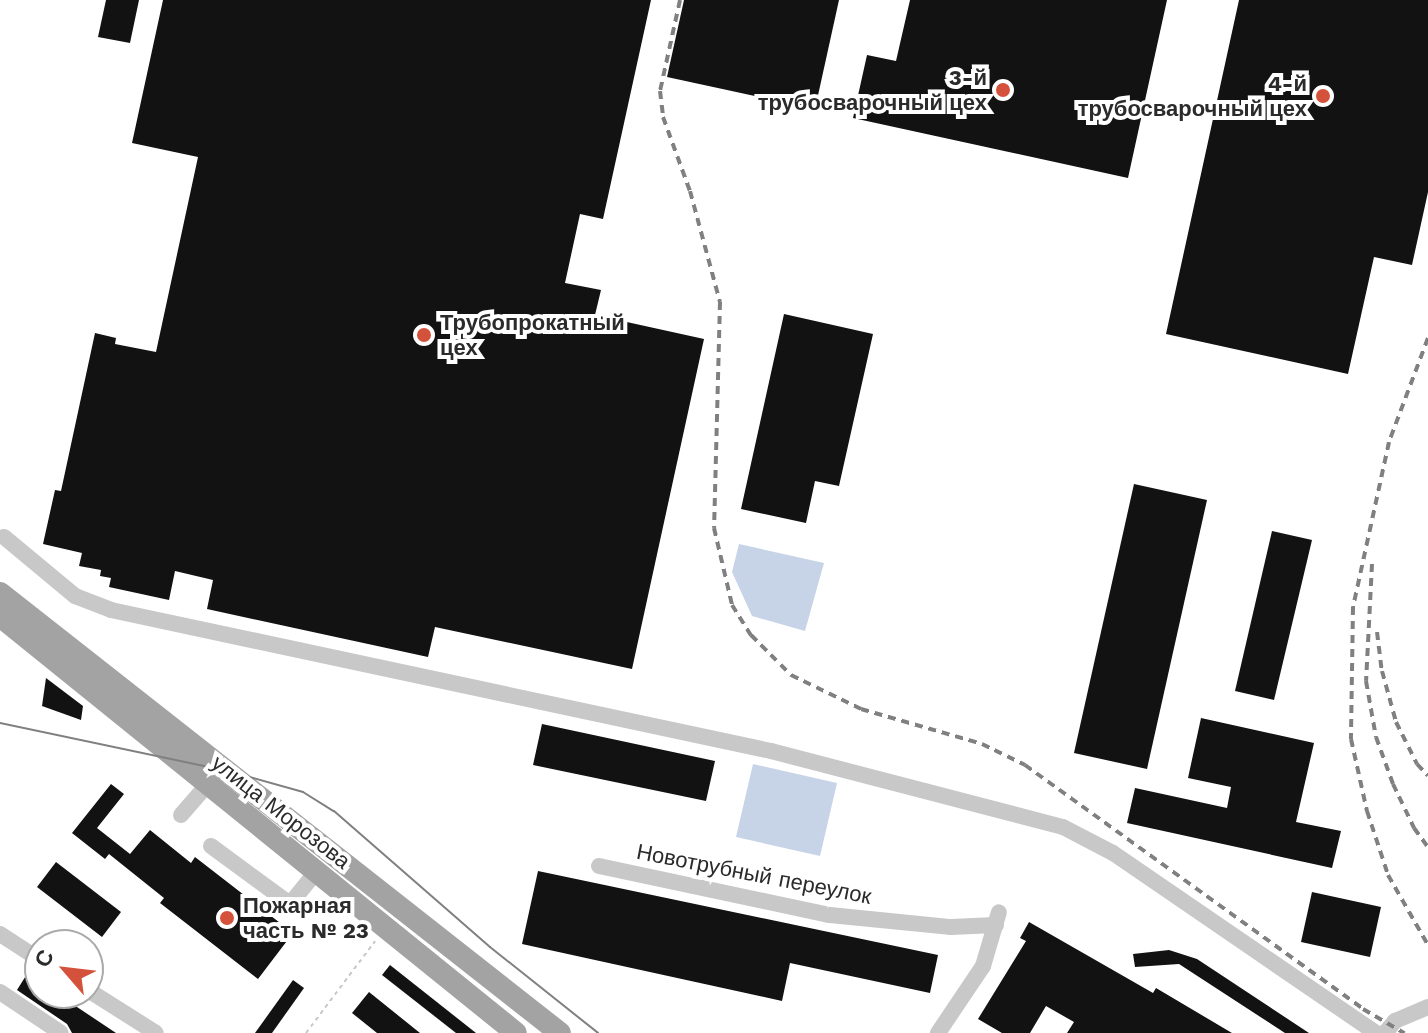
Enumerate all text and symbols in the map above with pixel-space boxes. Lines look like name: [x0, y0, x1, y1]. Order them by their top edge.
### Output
place label: 3-й трубосварочный цех: [758, 64, 987, 116]
place label: 4-й трубосварочный цех: [1078, 70, 1307, 122]
marker: 3-й трубосварочный цех: [994, 81, 1012, 99]
marker: 4-й трубосварочный цех: [1314, 87, 1332, 105]
place label: Трубопрокатный цех: [440, 309, 625, 360]
marker: Трубопрокатный цех: [415, 326, 433, 344]
street label: улица Морозова: [206, 750, 356, 874]
street label: Новотрубный переулок: [634, 838, 874, 910]
place label: Пожарная часть № 23: [243, 892, 369, 944]
marker: Пожарная часть № 23: [218, 909, 236, 927]
north arrow: [24, 929, 104, 1009]
text: С: [29, 946, 59, 971]

